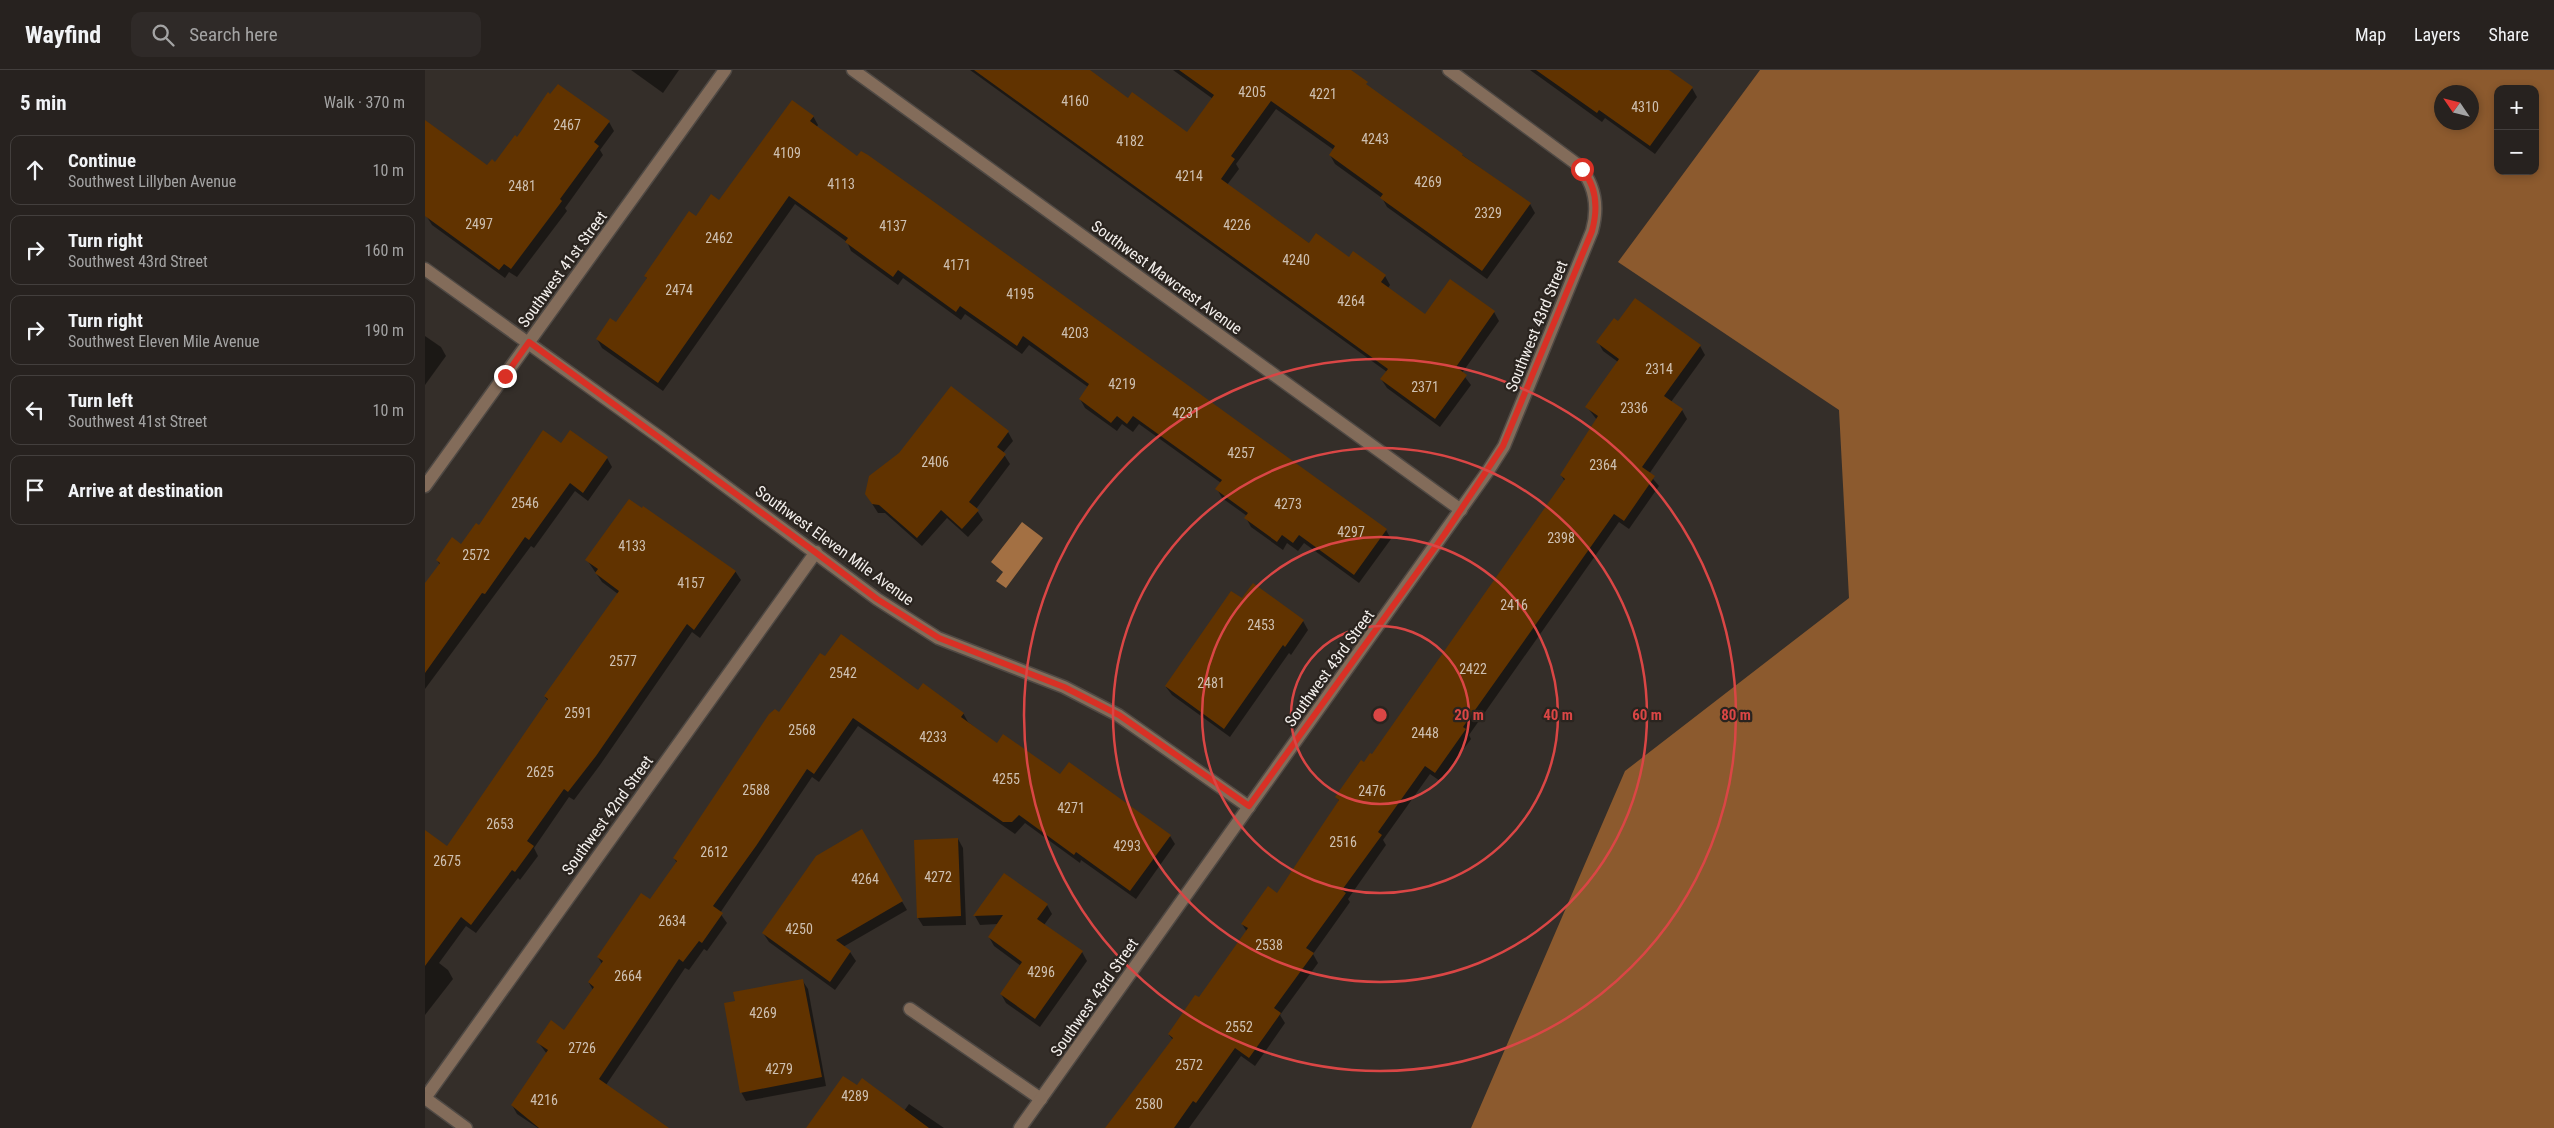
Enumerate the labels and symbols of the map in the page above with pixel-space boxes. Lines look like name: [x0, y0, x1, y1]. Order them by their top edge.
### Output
house number: 4205: [1238, 84, 1266, 100]
north arrow: [2434, 85, 2479, 130]
house number: 4221: [1309, 86, 1337, 102]
house number: 4160: [1061, 93, 1089, 109]
house number: 4310: [1631, 99, 1659, 115]
house number: 2467: [553, 117, 581, 133]
house number: 4243: [1361, 131, 1389, 147]
house number: 4182: [1116, 133, 1144, 149]
house number: 4109: [773, 145, 801, 161]
route start: [1571, 158, 1594, 181]
house number: 4214: [1175, 168, 1203, 184]
house number: 4269: [1414, 174, 1442, 190]
house number: 4113: [827, 176, 855, 192]
house number: 2481: [508, 178, 536, 194]
house number: 2329: [1474, 205, 1502, 221]
street label: Southwest 41st Street: [514, 207, 611, 331]
house number: 2497: [465, 216, 493, 232]
street label: Southwest Mawcrest Avenue: [1088, 216, 1246, 338]
house number: 4226: [1223, 217, 1251, 233]
house number: 4137: [879, 218, 907, 234]
house number: 2462: [705, 230, 733, 246]
house number: 4240: [1282, 252, 1310, 268]
house number: 4171: [943, 257, 971, 273]
street label: Southwest 43rd Street: [1501, 258, 1572, 395]
house number: 2474: [665, 282, 693, 298]
house number: 4195: [1006, 286, 1034, 302]
house number: 4264: [1337, 293, 1365, 309]
house number: 4203: [1061, 325, 1089, 341]
house number: 2314: [1645, 361, 1673, 377]
route end: [494, 365, 517, 388]
house number: 4219: [1108, 376, 1136, 392]
house number: 2371: [1411, 379, 1439, 395]
house number: 2336: [1620, 400, 1648, 416]
house number: 4231: [1172, 405, 1200, 421]
house number: 4257: [1227, 445, 1255, 461]
house number: 2406: [921, 454, 949, 470]
house number: 2364: [1589, 457, 1617, 473]
street label: Southwest Eleven Mile Avenue: [752, 481, 918, 609]
house number: 2546: [511, 495, 539, 511]
house number: 4273: [1274, 496, 1302, 512]
house number: 4297: [1337, 524, 1365, 540]
house number: 2398: [1547, 530, 1575, 546]
house number: 4133: [618, 538, 646, 554]
house number: 2572: [462, 547, 490, 563]
house number: 4157: [677, 575, 705, 591]
house number: 2416: [1500, 597, 1528, 613]
street label: Southwest 43rd Street: [1281, 606, 1378, 730]
house number: 2453: [1247, 617, 1275, 633]
house number: 2577: [609, 653, 637, 669]
house number: 2422: [1459, 661, 1487, 677]
house number: 2542: [829, 665, 857, 681]
house number: 2481: [1197, 675, 1225, 691]
house number: 2591: [564, 705, 592, 721]
centre of rings: [1371, 706, 1389, 724]
text: 20 m: [1454, 706, 1484, 724]
text: 40 m: [1543, 706, 1573, 724]
text: 60 m: [1632, 706, 1662, 724]
text: 80 m: [1721, 706, 1751, 724]
house number: 2568: [788, 722, 816, 738]
house number: 2448: [1411, 725, 1439, 741]
house number: 4233: [919, 729, 947, 745]
street label: Southwest 42nd Street: [558, 752, 657, 879]
house number: 2625: [526, 764, 554, 780]
house number: 4255: [992, 771, 1020, 787]
house number: 2588: [742, 782, 770, 798]
house number: 2476: [1358, 783, 1386, 799]
house number: 4271: [1057, 800, 1085, 816]
house number: 2653: [486, 816, 514, 832]
house number: 2516: [1329, 834, 1357, 850]
house number: 4293: [1113, 838, 1141, 854]
house number: 2612: [700, 844, 728, 860]
house number: 2675: [433, 853, 461, 869]
house number: 4272: [924, 869, 952, 885]
house number: 4264: [851, 871, 879, 887]
house number: 2634: [658, 913, 686, 929]
house number: 4250: [785, 921, 813, 937]
street label: Southwest 43rd Street: [1047, 934, 1142, 1060]
house number: 2538: [1255, 937, 1283, 953]
house number: 4296: [1027, 964, 1055, 980]
house number: 2664: [614, 968, 642, 984]
house number: 4269: [749, 1005, 777, 1021]
house number: 2552: [1225, 1019, 1253, 1035]
house number: 2726: [568, 1040, 596, 1056]
house number: 2572: [1175, 1057, 1203, 1073]
house number: 4279: [765, 1061, 793, 1077]
house number: 4289: [841, 1088, 869, 1104]
house number: 4216: [530, 1092, 558, 1108]
house number: 2580: [1135, 1096, 1163, 1112]

